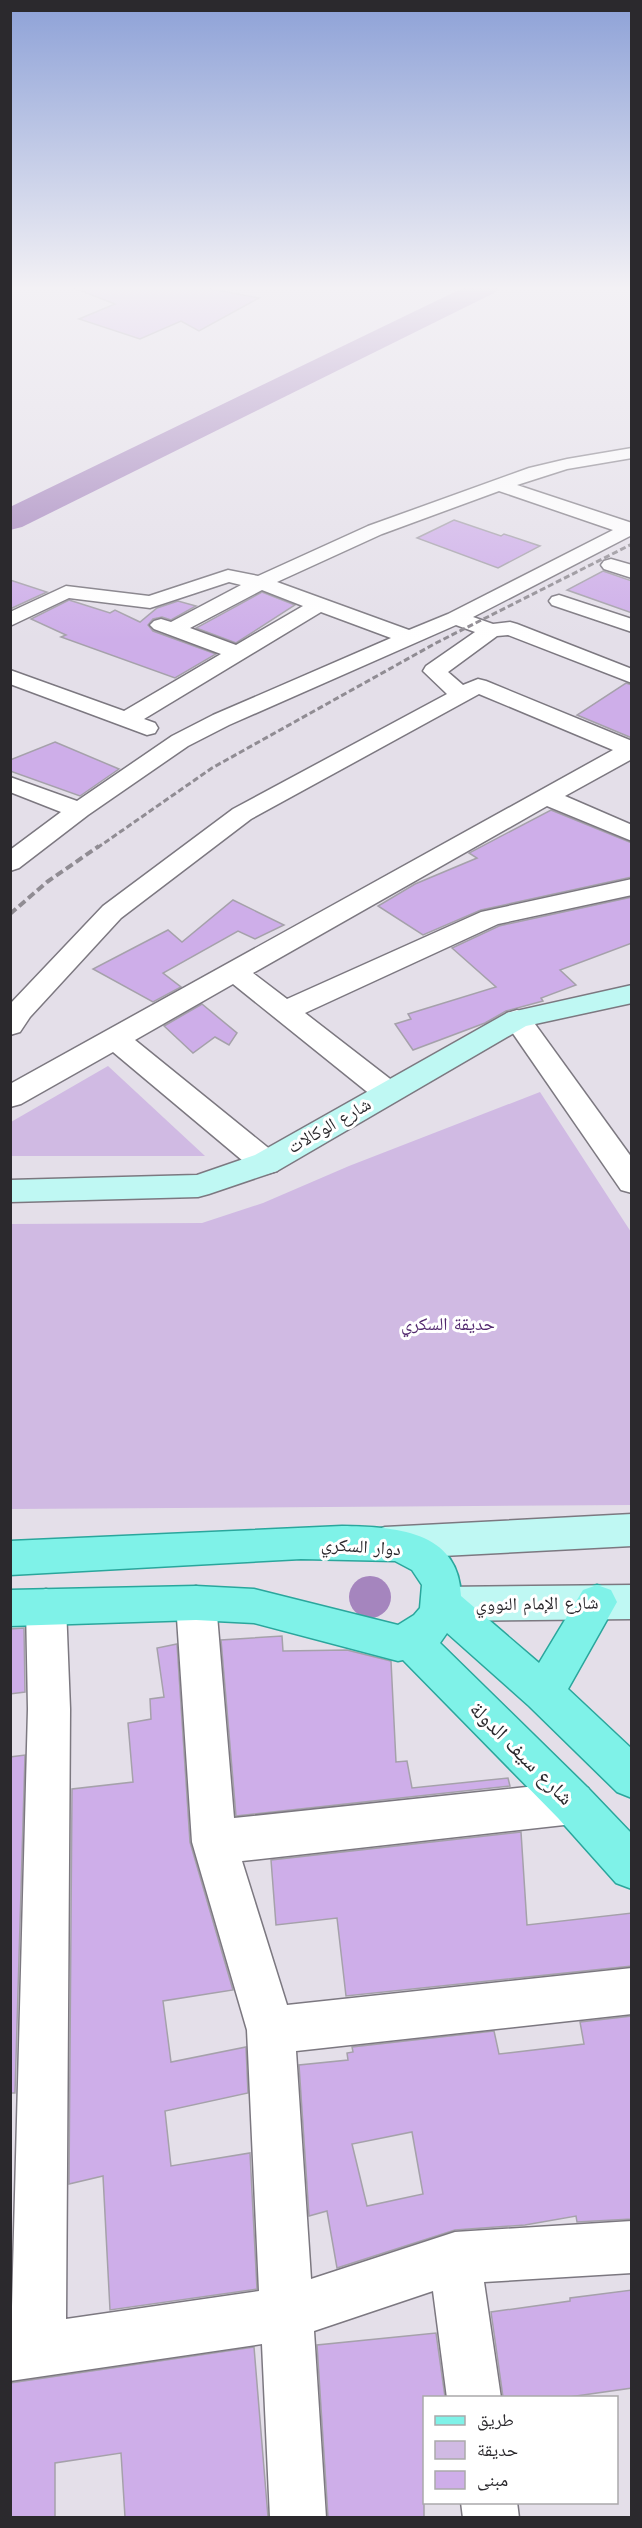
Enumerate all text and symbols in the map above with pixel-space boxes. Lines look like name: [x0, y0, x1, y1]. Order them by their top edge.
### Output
street label: شارع الوكالات: [284, 1093, 375, 1158]
park label: حديقة السكري: [401, 1313, 495, 1338]
street label: دوار السكري: [320, 1533, 402, 1564]
street label: شارع الإمام النووي: [475, 1591, 599, 1619]
street label: شارع سيف الدولة: [464, 1696, 579, 1811]
legend: [423, 2396, 618, 2504]
text: طريق: [477, 2409, 514, 2431]
text: حديقة: [477, 2439, 518, 2460]
text: مبنى: [477, 2469, 508, 2491]

